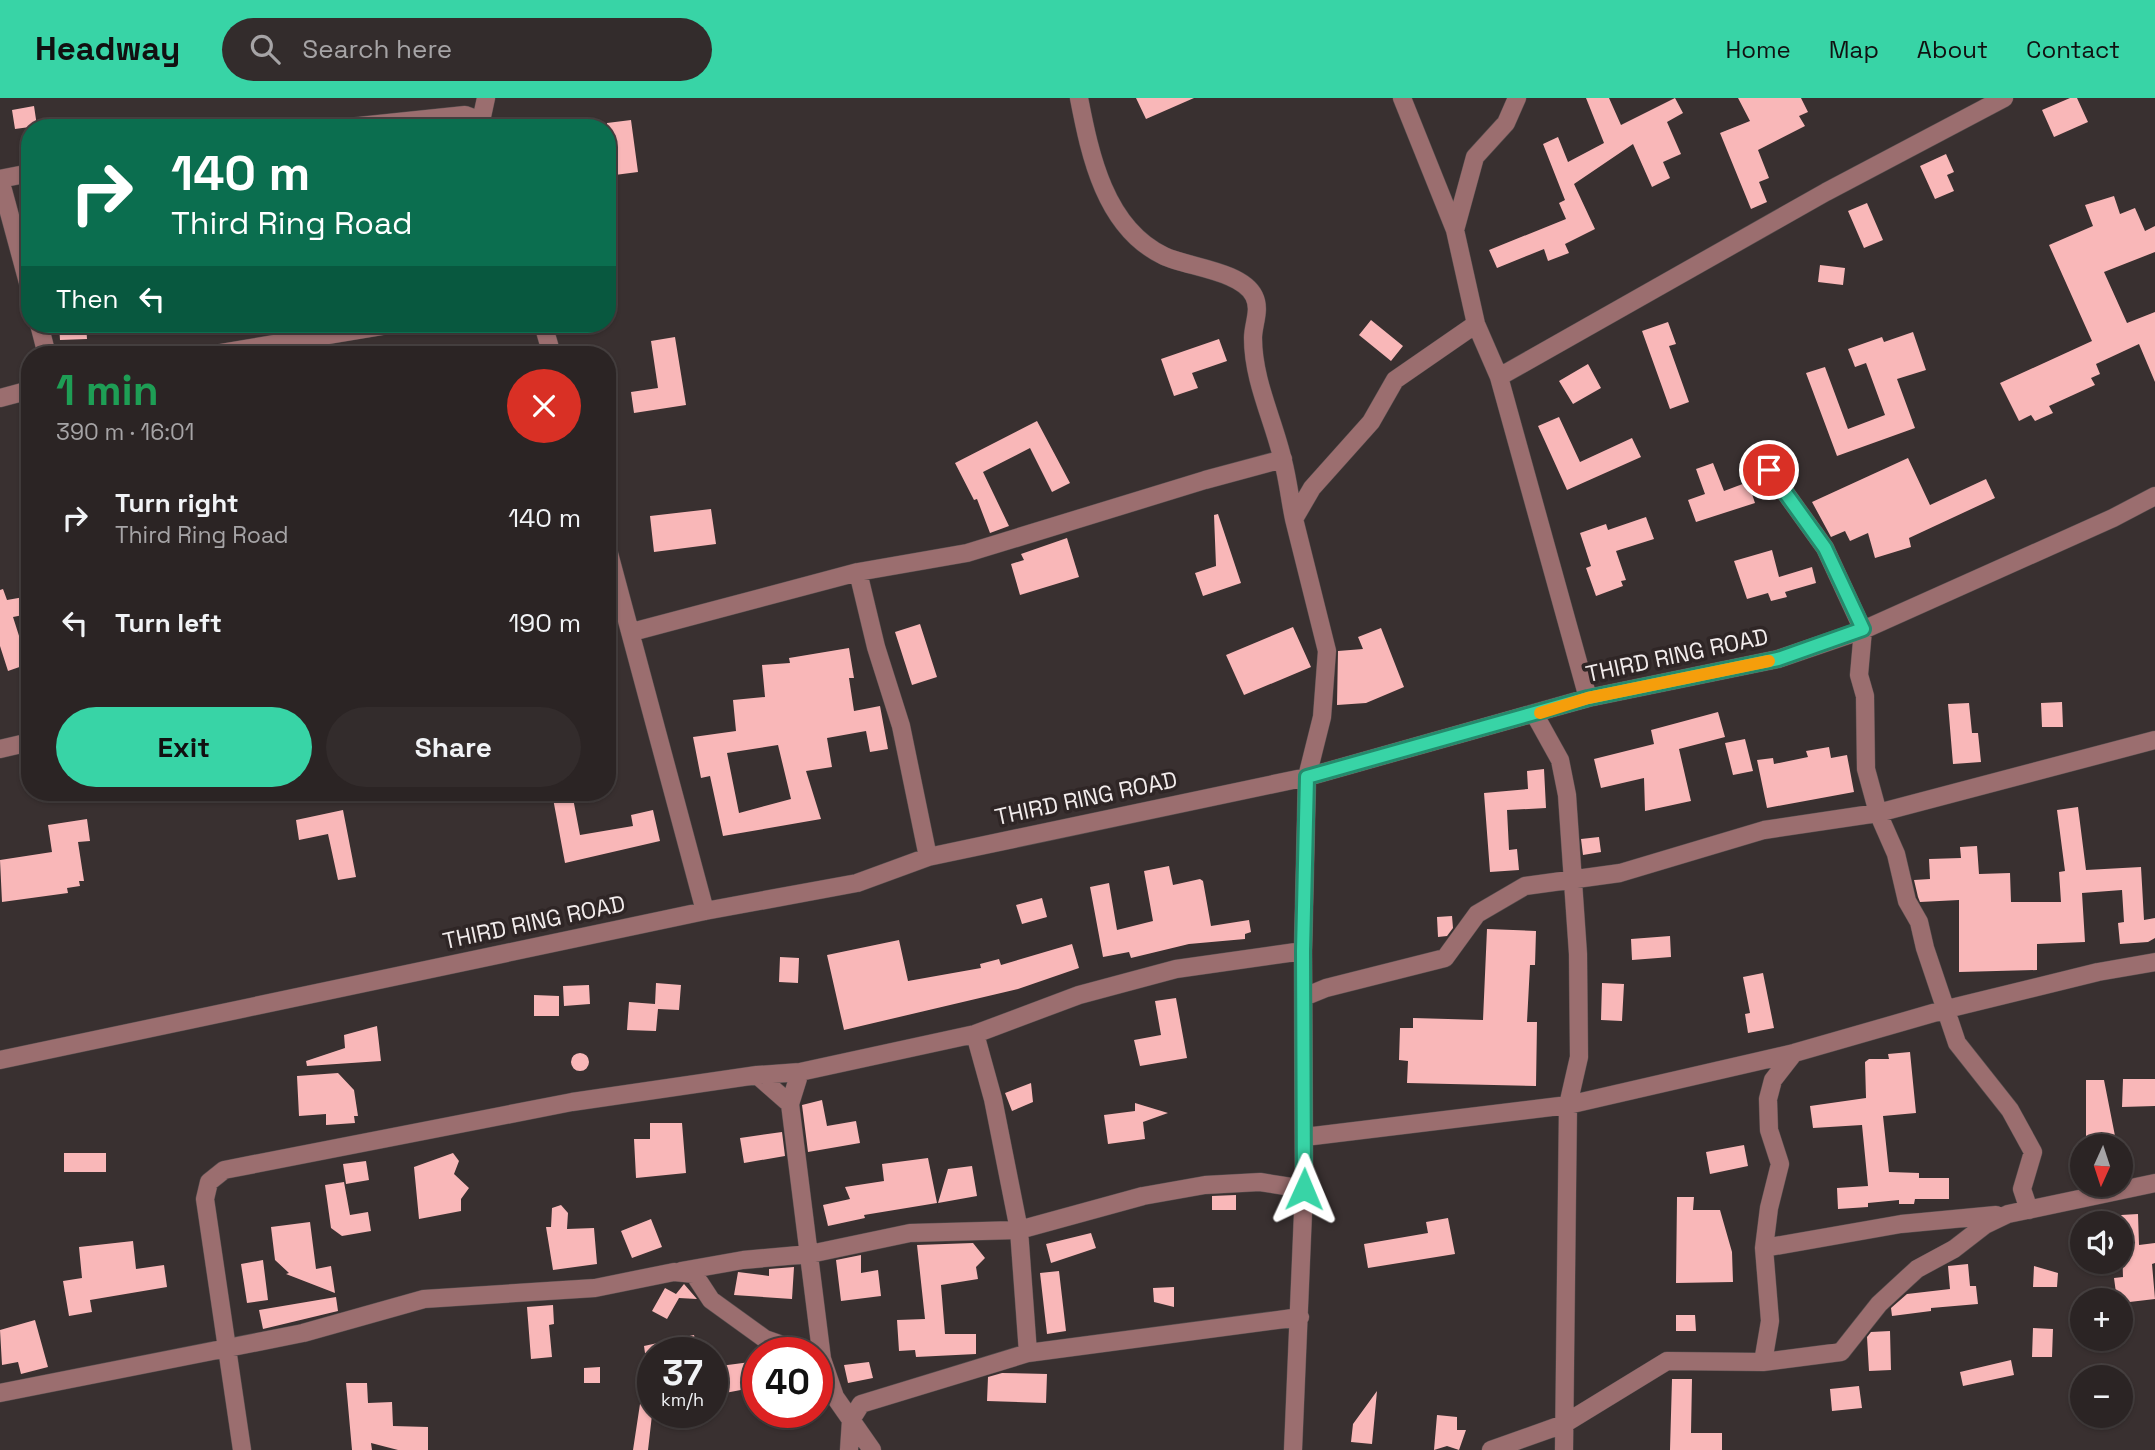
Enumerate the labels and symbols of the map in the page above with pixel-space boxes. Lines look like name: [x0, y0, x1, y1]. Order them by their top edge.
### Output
pin: [1739, 440, 1799, 500]
street label: THIRD RING ROAD: [1583, 621, 1771, 689]
street label: THIRD RING ROAD: [992, 764, 1180, 832]
street label: THIRD RING ROAD: [440, 888, 628, 956]
north arrow: [2070, 1134, 2133, 1197]
position arrow: [1267, 1152, 1341, 1226]
speed limit sign: 40: [742, 1337, 833, 1428]

